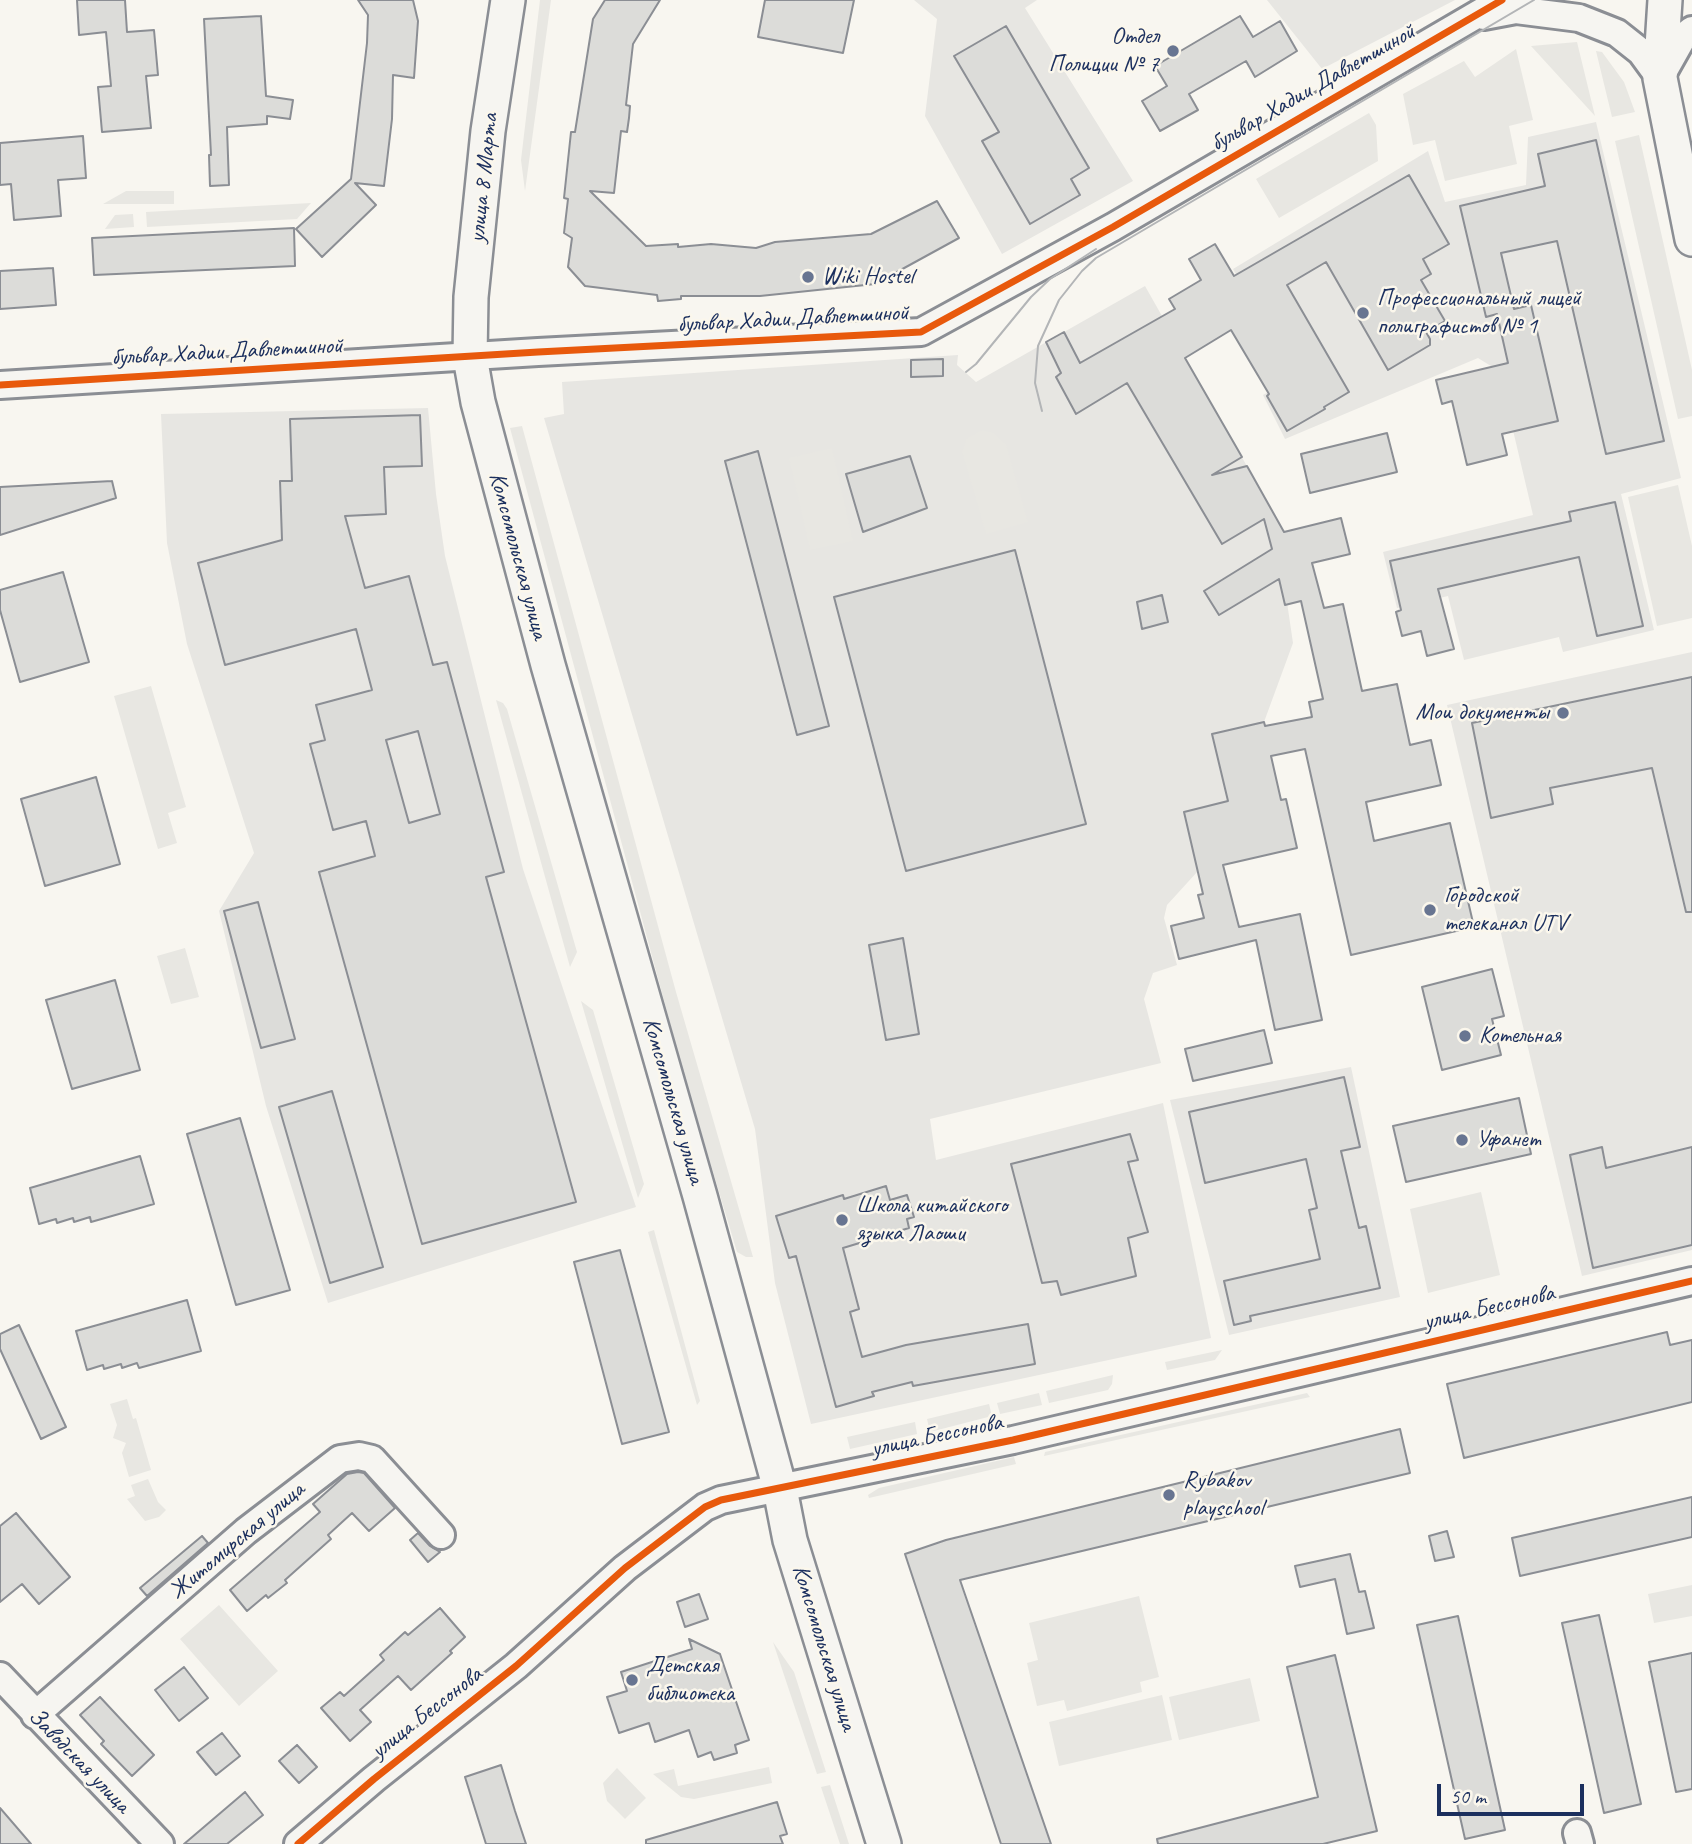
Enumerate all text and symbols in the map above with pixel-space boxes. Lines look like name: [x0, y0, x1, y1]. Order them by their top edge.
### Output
street label: бульвар Хадии Давлетшиной: [1206, 18, 1420, 158]
place label: Отдел Полиции № 7: [1049, 23, 1159, 79]
marker: Отдел Полиции № 7: [1165, 43, 1181, 59]
street label: улица 8 Марта: [463, 112, 505, 244]
place label: Wiki Hostel: [822, 263, 914, 291]
marker: Wiki Hostel: [800, 269, 816, 285]
place label: Профессиональный лицей полиграфистов № 1: [1377, 285, 1581, 341]
street label: бульвар Хадии Давлетшиной: [677, 299, 909, 339]
marker: Профессиональный лицей полиграфистов № 1: [1355, 305, 1371, 321]
street label: бульвар Хадии Давлетшиной: [111, 332, 343, 372]
street label: Комсомольская улица: [482, 469, 554, 643]
place label: Мои документы: [1416, 699, 1549, 727]
marker: Мои документы: [1555, 705, 1571, 721]
place label: Городской телеканал UTV: [1444, 882, 1567, 938]
marker: Городской телеканал UTV: [1422, 902, 1438, 918]
street label: Комсомольская улица: [635, 1014, 711, 1188]
place label: Котельная: [1479, 1022, 1561, 1050]
marker: Котельная: [1457, 1028, 1473, 1044]
place label: Уфанет: [1476, 1126, 1541, 1154]
marker: Уфанет: [1454, 1132, 1470, 1148]
place label: Школа китайского языка Лаоши: [856, 1192, 1007, 1248]
marker: Школа китайского языка Лаоши: [834, 1212, 850, 1228]
street label: улица Бессонова: [1421, 1279, 1557, 1337]
street label: улица Бессонова: [869, 1408, 1005, 1464]
place label: Rybakov playschool: [1183, 1467, 1263, 1523]
street label: Житомирская улица: [163, 1476, 311, 1606]
marker: Rybakov playschool: [1161, 1487, 1177, 1503]
street label: Комсомольская улица: [785, 1562, 863, 1734]
place label: Детская библиотека: [646, 1652, 734, 1708]
street label: улица Бессонова: [366, 1661, 488, 1765]
marker: Детская библиотека: [624, 1672, 640, 1688]
street label: Заводская улица: [22, 1702, 136, 1820]
scale bar: [1440, 1770, 1587, 1814]
text: 50 m: [1450, 1783, 1486, 1809]

